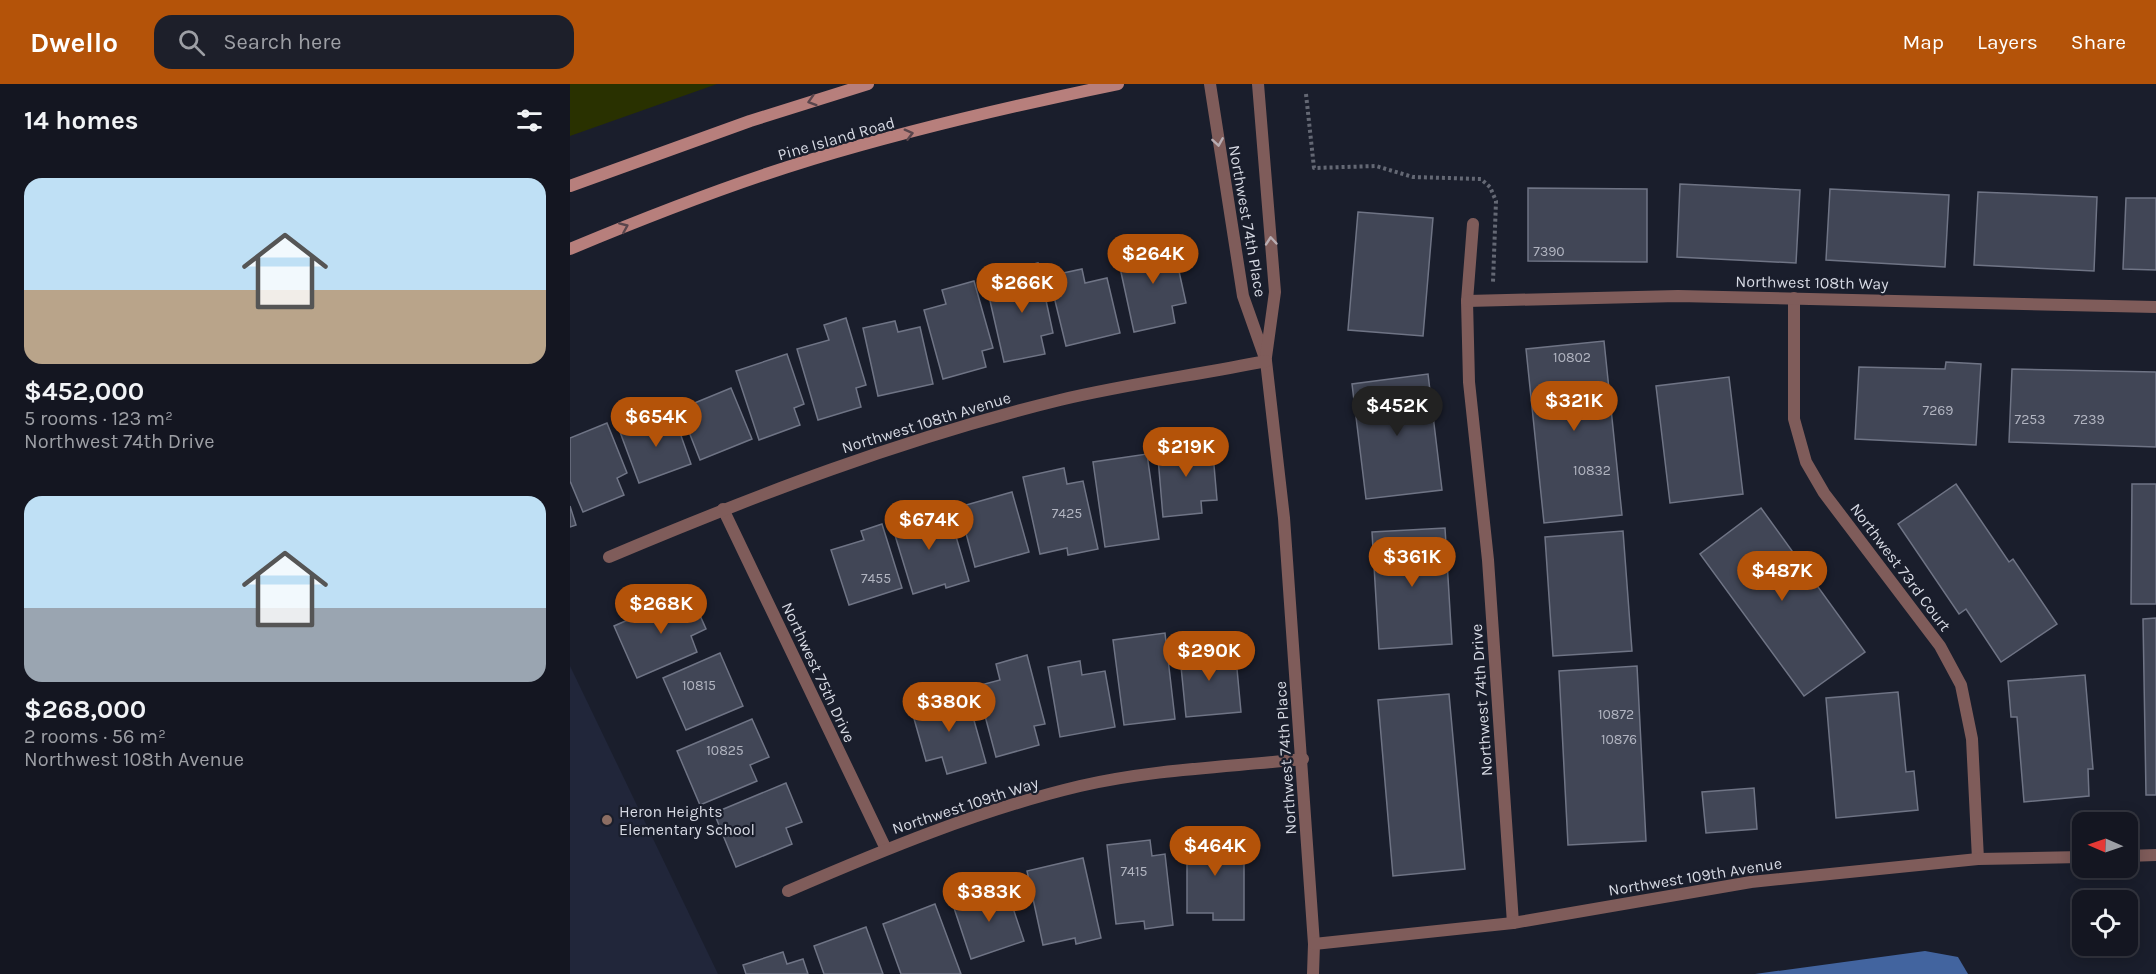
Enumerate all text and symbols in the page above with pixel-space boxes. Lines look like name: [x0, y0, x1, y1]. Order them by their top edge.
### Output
search box: [154, 15, 574, 69]
text: Dwello: [30, 26, 118, 59]
icon: search: [175, 26, 208, 59]
text: Search here: [223, 29, 342, 55]
text: Map: [1902, 30, 1944, 54]
text: Layers: [1977, 30, 2038, 54]
text: Share: [2071, 30, 2126, 54]
one-way arrow: [807, 94, 818, 106]
icon: filters: [513, 104, 546, 137]
text: 14 homes: [24, 105, 138, 136]
street label: Pine Island Road: [775, 113, 897, 164]
one-way arrow: [903, 129, 914, 141]
one-way arrow: [1211, 137, 1223, 147]
street label: Northwest 74th Place: [1225, 144, 1270, 298]
icon: home: [231, 217, 339, 325]
one-way arrow: [618, 222, 629, 234]
pin: $264K: [1111, 234, 1195, 285]
one-way arrow: [1265, 236, 1278, 245]
text: $264K: [1122, 242, 1185, 265]
house number: 7390: [1533, 243, 1565, 260]
pin: $266K: [980, 263, 1064, 314]
text: $266K: [990, 271, 1054, 294]
street label: Northwest 108th Way: [1735, 272, 1889, 293]
house number: 10802: [1553, 349, 1591, 366]
text: $452,000: [24, 376, 144, 407]
pin: $321K: [1532, 381, 1616, 432]
pin: $452K: [1355, 386, 1439, 437]
street label: Northwest 108th Avenue: [839, 388, 1013, 457]
text: $321K: [1545, 389, 1603, 412]
text: $452K: [1366, 394, 1428, 417]
pin: $654K: [614, 397, 698, 448]
house number: 7269: [1923, 402, 1953, 419]
text: $654K: [625, 405, 687, 428]
text: 5 rooms · 123 m²: [24, 407, 173, 430]
house number: 7253: [2015, 411, 2045, 428]
house number: 7239: [2073, 411, 2105, 428]
pin: $219K: [1144, 427, 1228, 478]
text: Northwest 74th Drive: [24, 430, 215, 453]
text: $219K: [1157, 435, 1215, 458]
house number: 10832: [1573, 462, 1611, 479]
pin: $674K: [887, 500, 971, 551]
street label: Northwest 73rd Court: [1846, 500, 1955, 635]
house number: 7425: [1052, 505, 1082, 522]
text: $674K: [899, 508, 959, 531]
icon: home: [231, 535, 339, 643]
pin: $361K: [1370, 537, 1454, 588]
text: $361K: [1383, 545, 1441, 568]
pin: $487K: [1740, 551, 1824, 602]
text: $487K: [1751, 559, 1813, 582]
house number: 7455: [861, 570, 891, 587]
pin: $268K: [619, 584, 703, 635]
text: $268K: [629, 592, 693, 615]
street label: Northwest 75th Drive: [778, 599, 859, 745]
street label: Northwest 74th Drive: [1467, 623, 1496, 777]
pin: $290K: [1167, 631, 1251, 682]
text: $290K: [1177, 639, 1241, 662]
house number: 10815: [682, 677, 716, 694]
street label: Northwest 74th Place: [1271, 681, 1300, 835]
pin: $380K: [907, 682, 991, 733]
text: $380K: [917, 690, 981, 713]
text: $268,000: [24, 694, 146, 725]
house number: 10872: [1598, 706, 1634, 723]
text: 2 rooms · 56 m²: [24, 725, 166, 748]
house number: 10876: [1601, 731, 1637, 748]
house number: 10825: [706, 742, 744, 759]
text: Northwest 108th Avenue: [24, 748, 244, 771]
street label: Northwest 109th Way: [890, 773, 1041, 838]
place label: Heron Heights Elementary School: [619, 802, 755, 839]
north arrow: [2072, 812, 2138, 878]
map controls: [2072, 812, 2138, 956]
marker: Heron Heights Elementary School: [600, 813, 614, 827]
pin: $464K: [1173, 826, 1257, 877]
text: $464K: [1184, 834, 1246, 857]
street label: Northwest 109th Avenue: [1607, 853, 1783, 900]
house number: 7415: [1121, 863, 1148, 880]
pin: $383K: [947, 872, 1031, 923]
text: $383K: [957, 880, 1021, 903]
button: locate: [2072, 890, 2138, 956]

